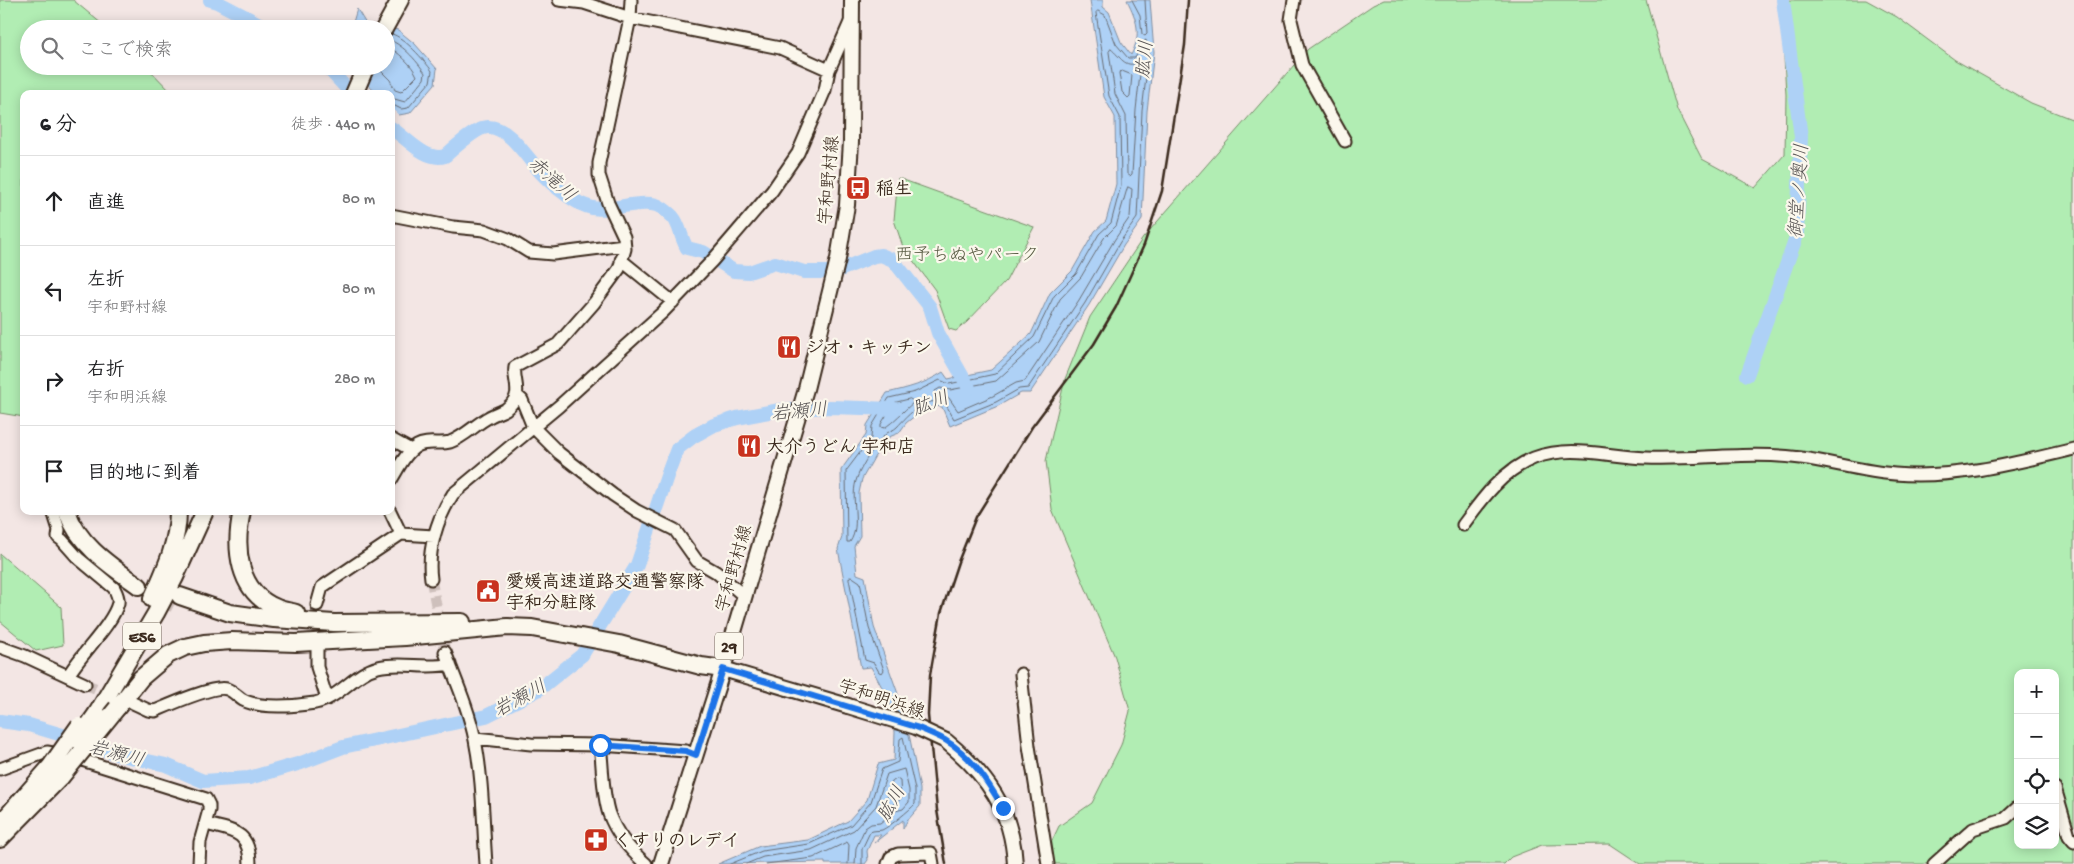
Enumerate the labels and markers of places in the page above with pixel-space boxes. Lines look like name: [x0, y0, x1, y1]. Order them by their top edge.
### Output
bus stop icon: 稲生: [845, 175, 871, 201]
place label: 稲生: [876, 179, 912, 201]
restaurant icon: ジオ・キッチン: [776, 334, 802, 360]
place label: ジオ・キッチン: [806, 339, 932, 360]
restaurant icon: 大介うどん 宇和店: [736, 433, 762, 459]
place label: 大介うどん 宇和店: [766, 437, 915, 459]
place label: 愛媛高速道路交通警察隊 宇和分駐隊: [506, 572, 704, 615]
public building icon: 愛媛高速道路交通警察隊 宇和分駐隊: [475, 578, 501, 604]
pharmacy icon: くすりのレデイ: [583, 827, 609, 853]
place label: くすりのレデイ: [614, 832, 740, 853]

